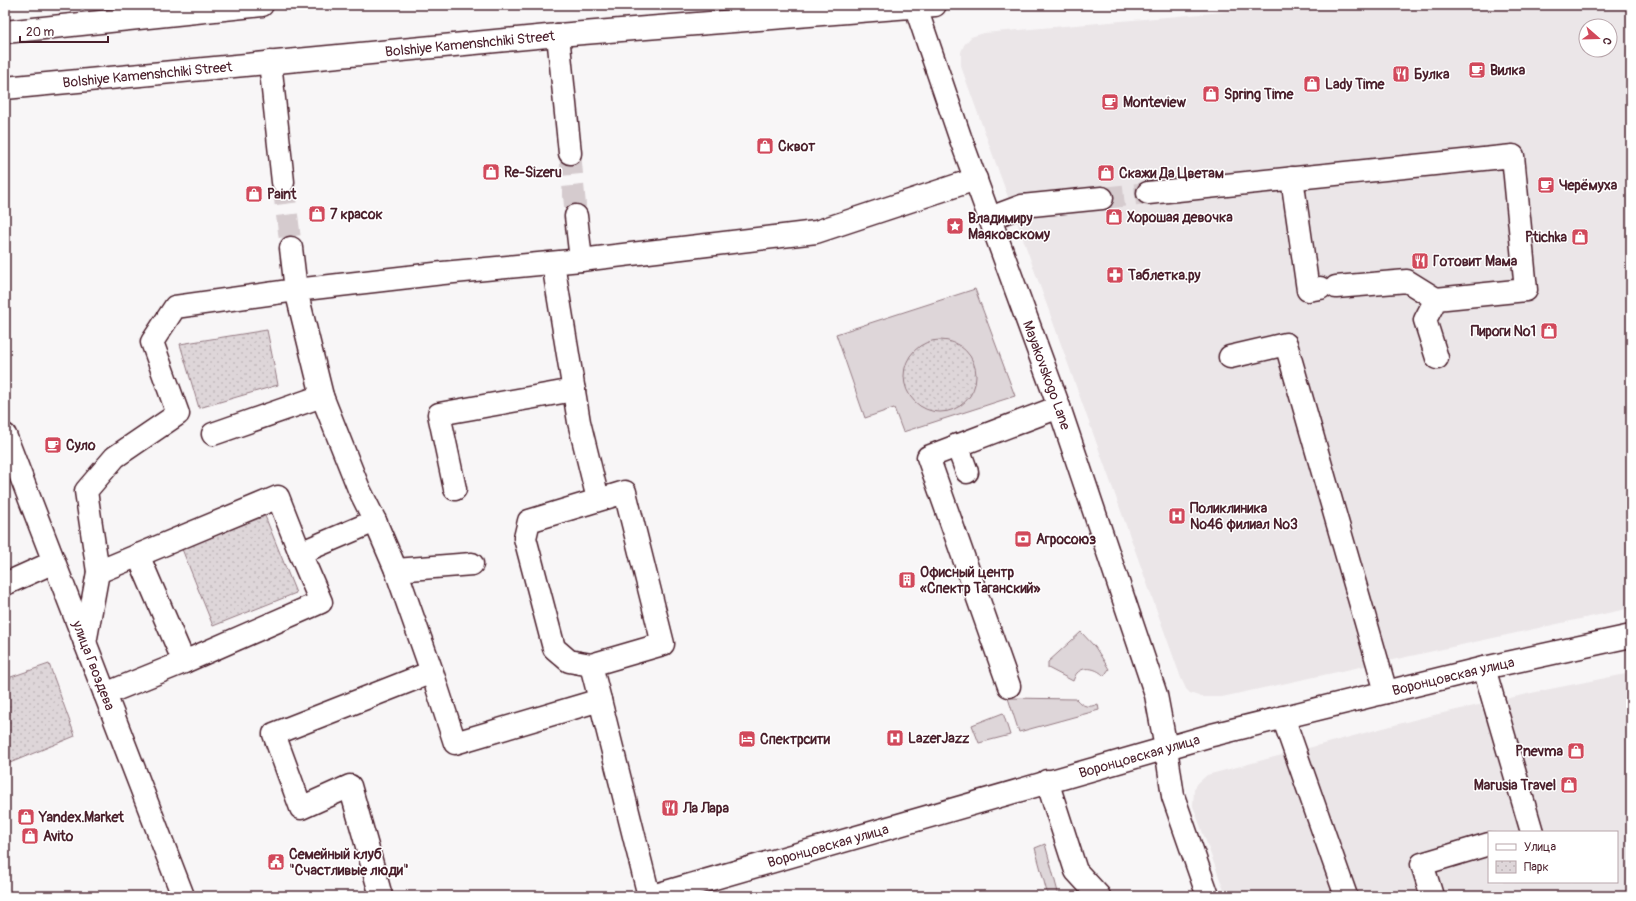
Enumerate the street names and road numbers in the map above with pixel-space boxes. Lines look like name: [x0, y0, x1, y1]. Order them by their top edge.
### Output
street label: Bolshiye Kamenshchiki Street: [384, 27, 556, 60]
street label: Bolshiye Kamenshchiki Street: [62, 58, 233, 91]
street label: Mayakovskogo Lane: [1020, 318, 1075, 432]
street label: улица Гвоздева: [69, 617, 119, 713]
street label: Воронцовская улица: [1390, 653, 1516, 699]
street label: Воронцовская улица: [1077, 730, 1202, 781]
street label: Воронцовская улица: [765, 820, 890, 871]

